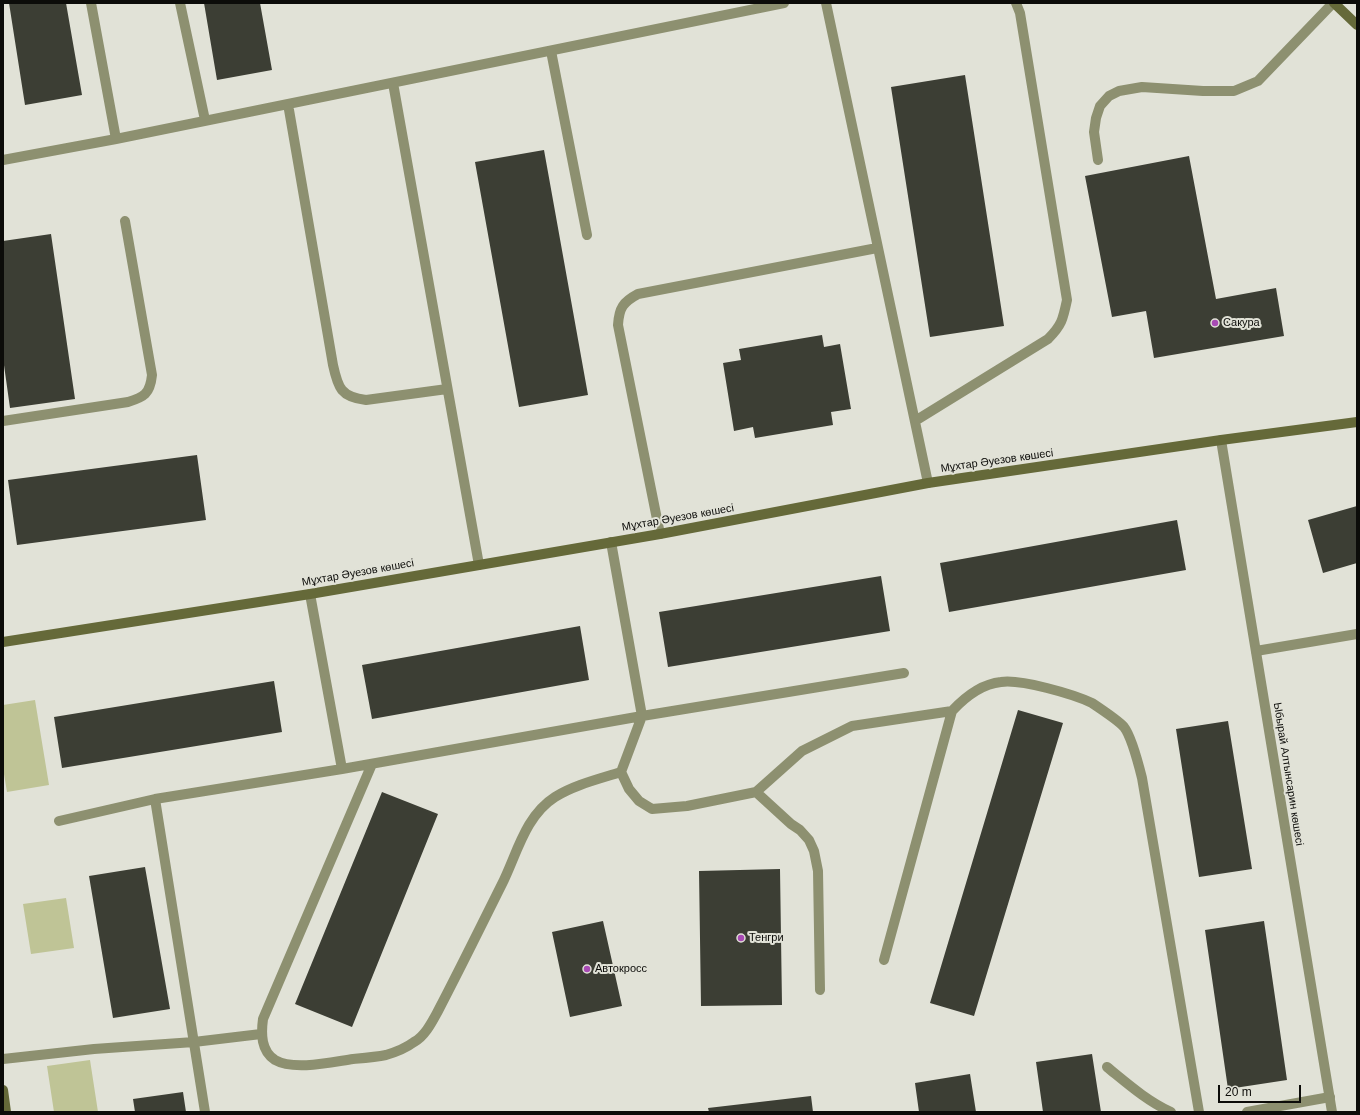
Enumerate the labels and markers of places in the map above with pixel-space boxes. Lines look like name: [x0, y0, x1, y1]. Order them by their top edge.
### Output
place label: Сакура: [1223, 316, 1260, 330]
marker: Сакура: [1210, 318, 1220, 328]
place label: Тенгри: [749, 931, 784, 945]
marker: Тенгри: [736, 933, 746, 943]
place label: Автокросс: [595, 962, 647, 976]
marker: Автокросс: [582, 964, 592, 974]

